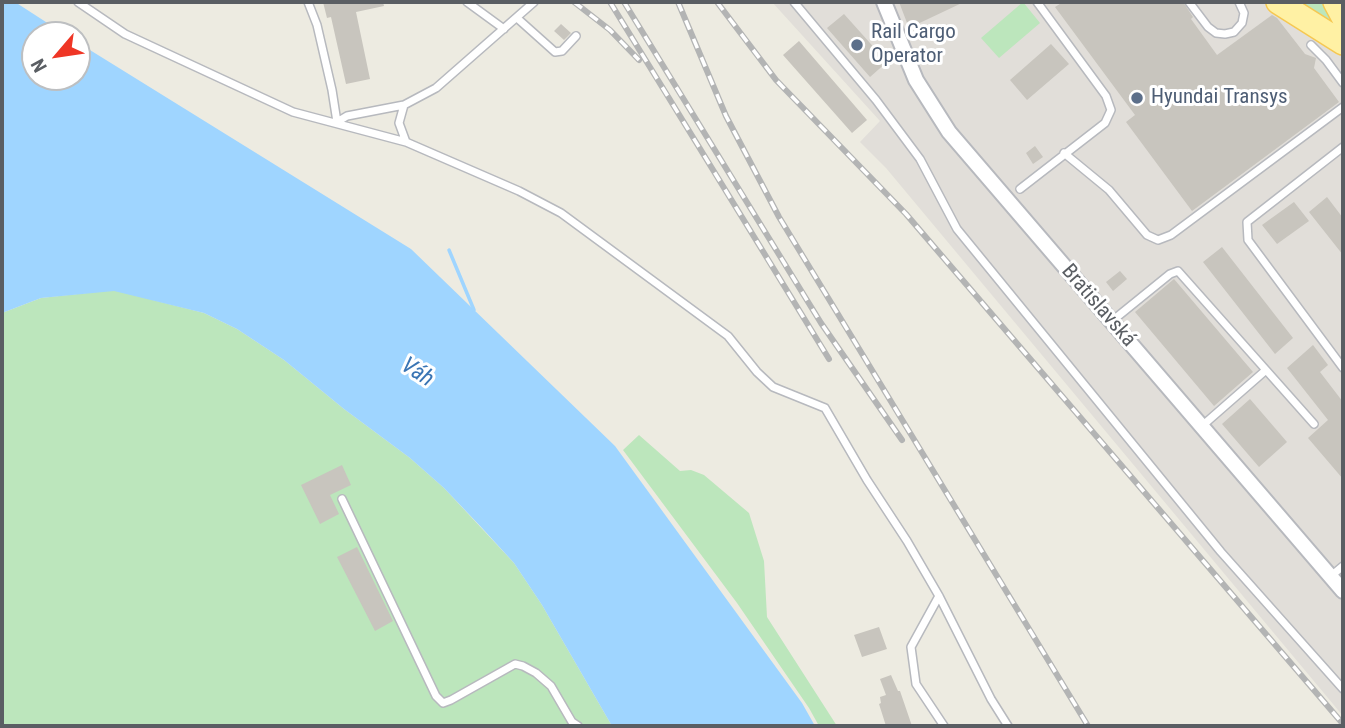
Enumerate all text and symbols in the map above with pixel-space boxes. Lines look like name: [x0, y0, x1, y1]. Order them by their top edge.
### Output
place label: Rail Cargo Operator: [871, 20, 956, 70]
north arrow: [21, 21, 91, 91]
marker: Rail Cargo Operator: [849, 37, 865, 53]
text: N: [26, 55, 52, 76]
place label: Hyundai Transys: [1151, 85, 1287, 111]
marker: Hyundai Transys: [1129, 90, 1145, 106]
street label: Bratislavská: [1055, 260, 1141, 352]
water label: Váh: [395, 352, 439, 394]

